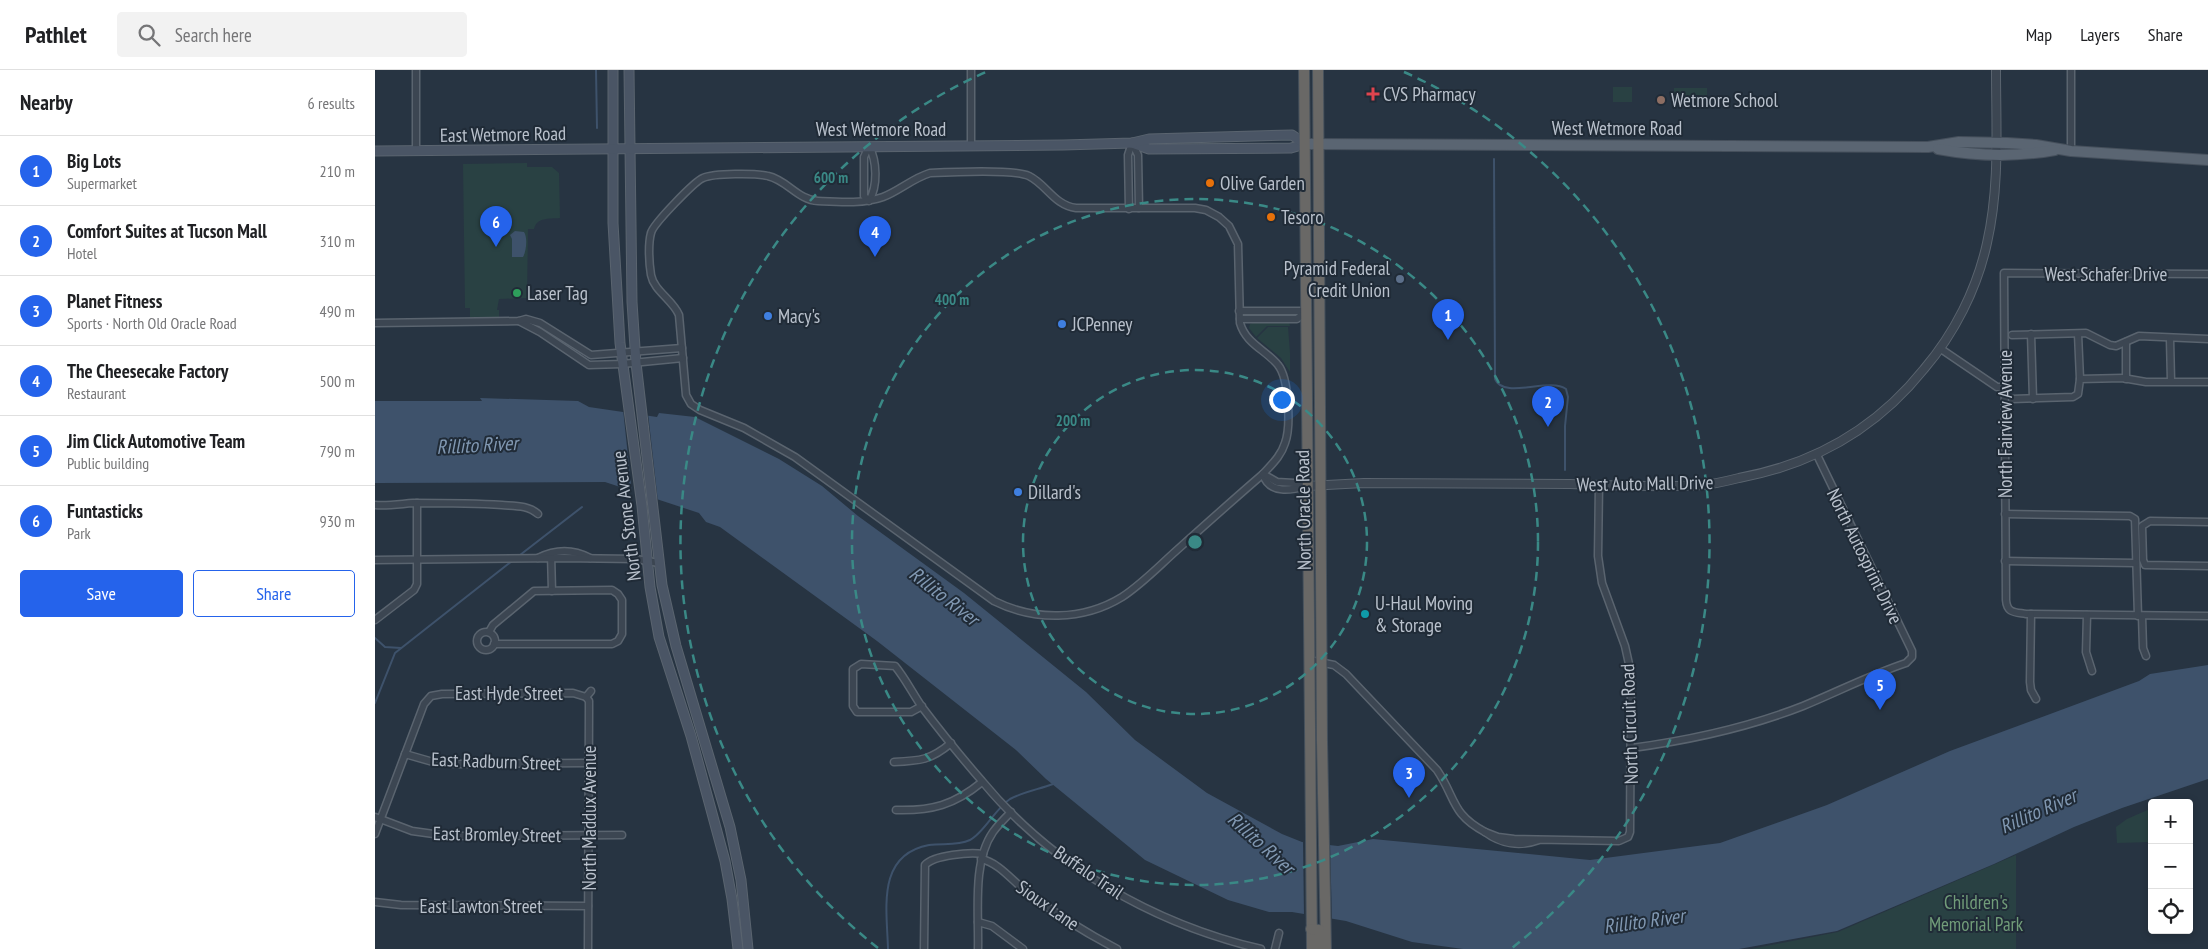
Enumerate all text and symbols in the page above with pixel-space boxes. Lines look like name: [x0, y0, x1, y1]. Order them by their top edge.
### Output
search box: [117, 12, 467, 57]
text: Pathlet: [25, 19, 87, 50]
icon: search: [135, 21, 163, 49]
text: Search here: [175, 23, 252, 47]
text: Map: [2026, 23, 2052, 46]
text: Layers: [2080, 23, 2120, 46]
text: Share: [2148, 23, 2183, 46]
place label: CVS Pharmacy: [1383, 82, 1476, 106]
marker: CVS Pharmacy: [1367, 88, 1379, 100]
place label: Wetmore School: [1671, 88, 1778, 112]
text: Nearby: [20, 89, 73, 116]
text: 6 results: [308, 93, 355, 113]
marker: Wetmore School: [1655, 94, 1667, 106]
street label: West Wetmore Road: [1552, 116, 1682, 140]
street label: West Wetmore Road: [816, 117, 946, 141]
street label: East Wetmore Road: [440, 121, 566, 147]
text: Big Lots: [67, 149, 121, 173]
text: 1: [32, 161, 40, 181]
text: 210 m: [320, 161, 355, 181]
text: 600 m: [814, 168, 848, 187]
place label: Olive Garden: [1220, 171, 1305, 195]
text: Supermarket: [67, 173, 137, 193]
marker: Olive Garden: [1204, 177, 1216, 189]
place label: Tesoro: [1281, 205, 1323, 229]
pin: 6: [480, 206, 512, 247]
marker: Tesoro: [1265, 211, 1277, 223]
pin: 4: [859, 216, 891, 257]
text: Comfort Suites at Tucson Mall: [67, 219, 267, 243]
text: 2: [32, 231, 40, 251]
text: 310 m: [320, 231, 355, 251]
text: Hotel: [67, 243, 97, 263]
place label: Pyramid Federal Credit Union: [1284, 256, 1391, 302]
street label: West Schafer Drive: [2045, 262, 2168, 286]
marker: Pyramid Federal Credit Union: [1394, 273, 1406, 285]
place label: Laser Tag: [527, 281, 588, 305]
marker: Laser Tag: [511, 287, 523, 299]
text: Planet Fitness: [67, 289, 162, 313]
text: 400 m: [935, 290, 969, 309]
pin: 1: [1432, 299, 1464, 340]
text: 3: [32, 301, 40, 321]
text: 490 m: [320, 301, 355, 321]
place label: Macy's: [778, 304, 820, 328]
marker: Macy's: [762, 310, 774, 322]
place label: JCPenney: [1071, 312, 1133, 336]
text: Sports · North Old Oracle Road: [67, 313, 237, 333]
marker: JCPenney: [1056, 318, 1068, 330]
street label: North Fairview Avenue: [1993, 350, 2017, 498]
text: The Cheesecake Factory: [67, 359, 228, 383]
text: 4: [32, 371, 40, 391]
text: 500 m: [320, 371, 355, 391]
text: Restaurant: [67, 383, 126, 403]
pin: 2: [1532, 386, 1564, 427]
your location: [1269, 387, 1295, 413]
text: 200 m: [1056, 411, 1090, 430]
text: Jim Click Automotive Team: [67, 429, 245, 453]
water label: Rillito River: [436, 430, 521, 460]
text: 5: [32, 441, 40, 461]
text: 790 m: [320, 441, 355, 461]
street label: North Stone Avenue: [606, 449, 646, 582]
street label: North Oracle Road: [1290, 450, 1316, 570]
text: Public building: [67, 453, 149, 473]
street label: West Auto Mall Drive: [1576, 470, 1714, 496]
place label: Dillard's: [1028, 480, 1081, 504]
street label: North Autosprint Drive: [1822, 484, 1908, 628]
marker: Dillard's: [1012, 486, 1024, 498]
text: Funtasticks: [67, 499, 143, 523]
text: 6: [32, 511, 40, 531]
text: 930 m: [320, 511, 355, 531]
text: Park: [67, 523, 91, 543]
centre of rings: [1186, 533, 1204, 551]
water label: Rillito River: [904, 561, 986, 633]
button: Save: [20, 570, 183, 617]
button: Share: [193, 570, 355, 617]
place label: U-Haul Moving & Storage: [1375, 591, 1473, 637]
marker: U-Haul Moving & Storage: [1359, 608, 1371, 620]
street label: North Circuit Road: [1615, 663, 1643, 785]
pin: 5: [1864, 669, 1896, 710]
street label: East Hyde Street: [455, 681, 564, 705]
street label: North Maddux Avenue: [577, 745, 601, 891]
street label: East Radburn Street: [431, 747, 562, 775]
pin: 3: [1393, 757, 1425, 798]
water label: Rillito River: [1996, 782, 2083, 839]
map controls: [2148, 799, 2193, 934]
button: +: [2148, 799, 2193, 844]
water label: Rillito River: [1222, 806, 1302, 882]
street label: East Bromley Street: [433, 821, 562, 847]
street label: Buffalo Trail: [1050, 840, 1129, 904]
button: −: [2148, 844, 2193, 889]
street label: Sioux Lane: [1012, 875, 1084, 935]
button: locate: [2148, 889, 2193, 934]
park label: Children's Memorial Park: [1929, 890, 2024, 936]
street label: East Lawton Street: [420, 894, 543, 918]
water label: Rillito River: [1602, 902, 1689, 940]

